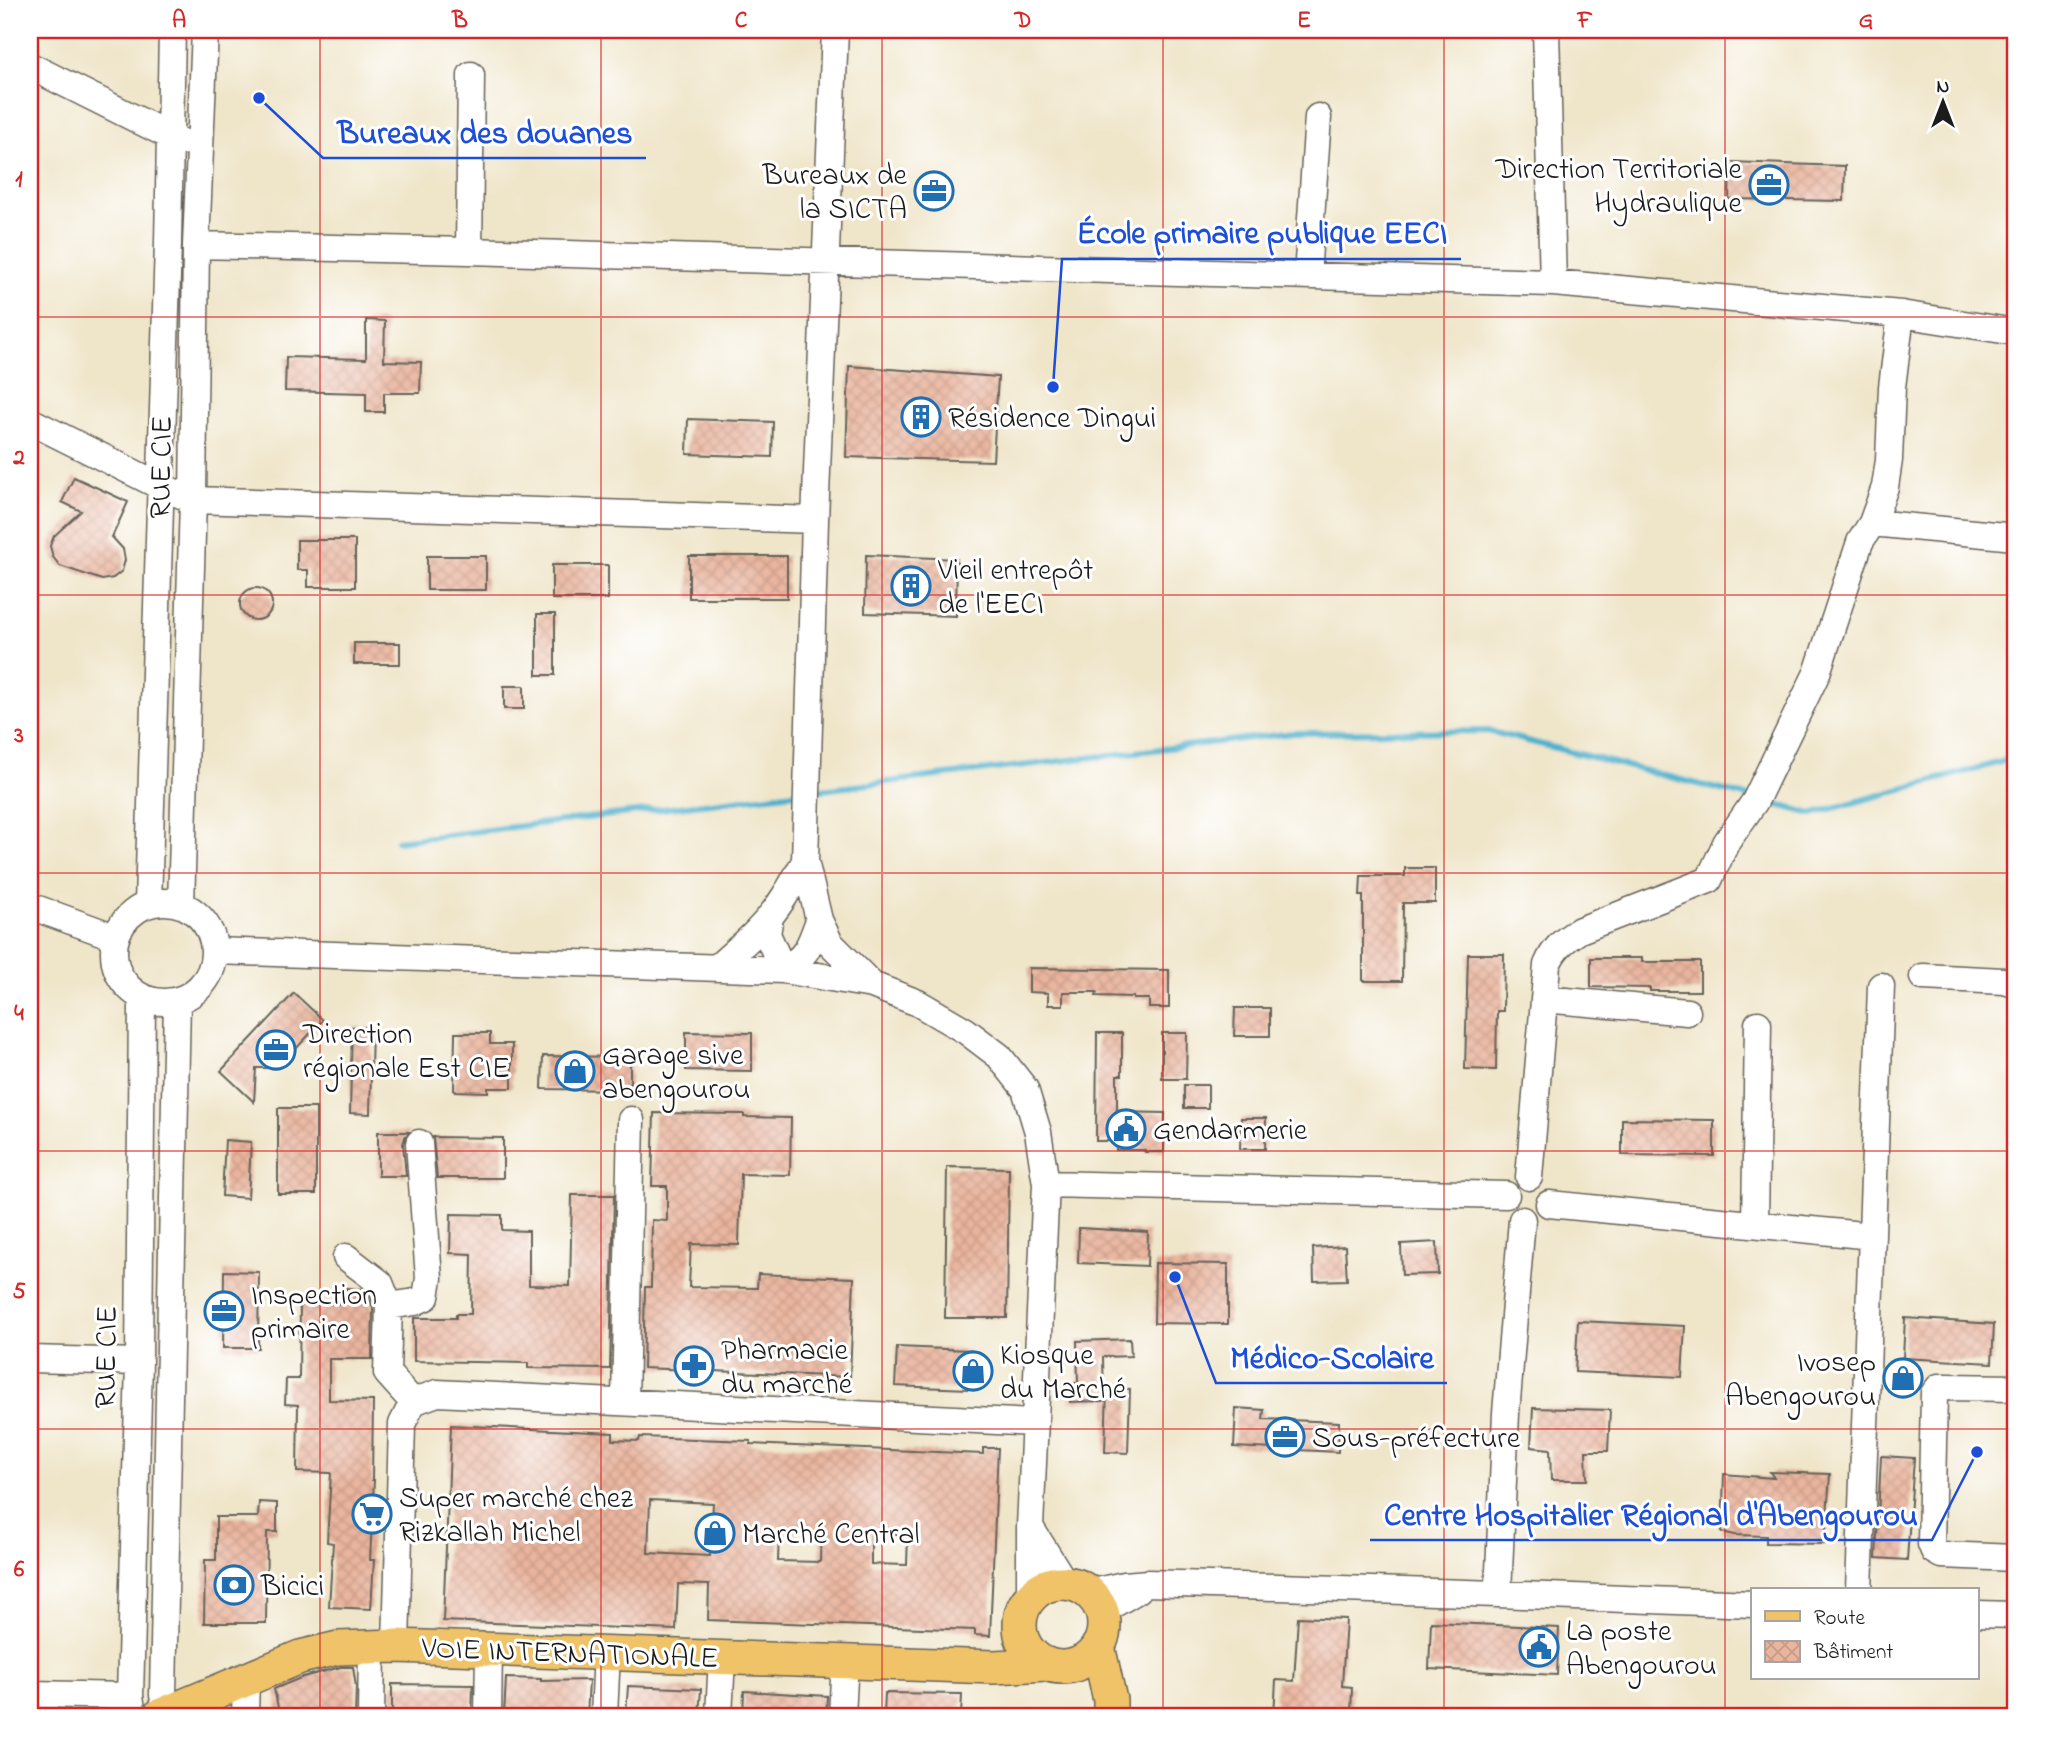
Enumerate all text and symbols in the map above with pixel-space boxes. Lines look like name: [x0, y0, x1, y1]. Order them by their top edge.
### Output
text: A: [172, 5, 186, 38]
text: B: [451, 5, 468, 38]
text: C: [735, 5, 748, 38]
text: D: [1014, 5, 1031, 38]
text: E: [1297, 5, 1311, 38]
text: F: [1577, 5, 1593, 38]
text: G: [1859, 5, 1873, 38]
north arrow: [1909, 66, 1979, 136]
text: N: [1937, 74, 1950, 101]
callout: Bureaux des douanes: [323, 105, 646, 158]
text: Bureaux des douanes: [336, 112, 632, 159]
place label: Direction Territoriale Hydraulique: [1494, 149, 1743, 227]
place label: Bureaux de la SICTA: [761, 155, 908, 233]
text: 1: [15, 164, 23, 197]
office icon: Direction Territoriale Hydraulique: [1748, 164, 1790, 206]
office icon: Bureaux de la SICTA: [913, 170, 955, 212]
callout: École primaire publique EECI: [1062, 206, 1461, 259]
text: École primaire publique EECI: [1077, 212, 1447, 259]
building icon: Résidence Dingui: [900, 396, 942, 438]
place label: Résidence Dingui: [948, 398, 1156, 442]
street label: RUE CIE: [140, 415, 186, 519]
text: 2: [12, 442, 25, 475]
place label: Vieil entrepôt de l'EECI: [937, 550, 1093, 628]
building icon: Vieil entrepôt de l'EECI: [890, 565, 932, 607]
text: 3: [13, 720, 24, 753]
text: 4: [14, 998, 24, 1031]
place label: Direction régionale Est CIE: [302, 1014, 510, 1092]
office icon: Direction régionale Est CIE: [255, 1029, 297, 1071]
place label: Garage sive abengourou: [602, 1035, 750, 1113]
shop icon: Garage sive abengourou: [554, 1050, 596, 1092]
public building icon: Gendarmerie: [1105, 1108, 1147, 1150]
place label: Gendarmerie: [1153, 1110, 1308, 1154]
place label: Inspection primaire: [251, 1275, 377, 1353]
text: 5: [12, 1276, 26, 1309]
office icon: Inspection primaire: [203, 1290, 245, 1332]
street label: RUE CIE: [85, 1305, 131, 1409]
place label: Pharmacie du marché: [721, 1330, 853, 1408]
callout: Médico-Scolaire: [1216, 1330, 1447, 1383]
place label: Kiosque du Marché: [1000, 1335, 1127, 1413]
text: Médico-Scolaire: [1230, 1337, 1435, 1384]
place label: Ivosep Abengourou: [1725, 1342, 1876, 1420]
pharmacy icon: Pharmacie du marché: [673, 1345, 715, 1387]
shop icon: Kiosque du Marché: [952, 1350, 994, 1392]
shop icon: Ivosep Abengourou: [1882, 1357, 1924, 1399]
office icon: Sous-préfecture: [1264, 1416, 1306, 1458]
place label: Sous-préfecture: [1312, 1418, 1521, 1462]
place label: Super marché chez Rizkallah Michel: [399, 1478, 633, 1556]
callout: Centre Hospitalier Régional d'Abengourou: [1370, 1487, 1932, 1540]
supermarket icon: Super marché chez Rizkallah Michel: [351, 1493, 393, 1535]
text: Centre Hospitalier Régional d'Abengourou: [1384, 1494, 1918, 1542]
shop icon: Marché Central: [694, 1512, 736, 1554]
place label: Marché Central: [742, 1514, 920, 1558]
text: 6: [14, 1554, 25, 1587]
bank icon: Bicici: [213, 1564, 255, 1606]
place label: Bicici: [260, 1566, 324, 1610]
legend: [1751, 1588, 1979, 1680]
text: Route: [1814, 1604, 1866, 1634]
place label: La poste Abengourou: [1566, 1611, 1717, 1689]
public building icon: La poste Abengourou: [1518, 1626, 1560, 1668]
street label: VOIE INTERNATIONALE: [420, 1628, 719, 1682]
text: Bâtiment: [1813, 1638, 1893, 1668]

